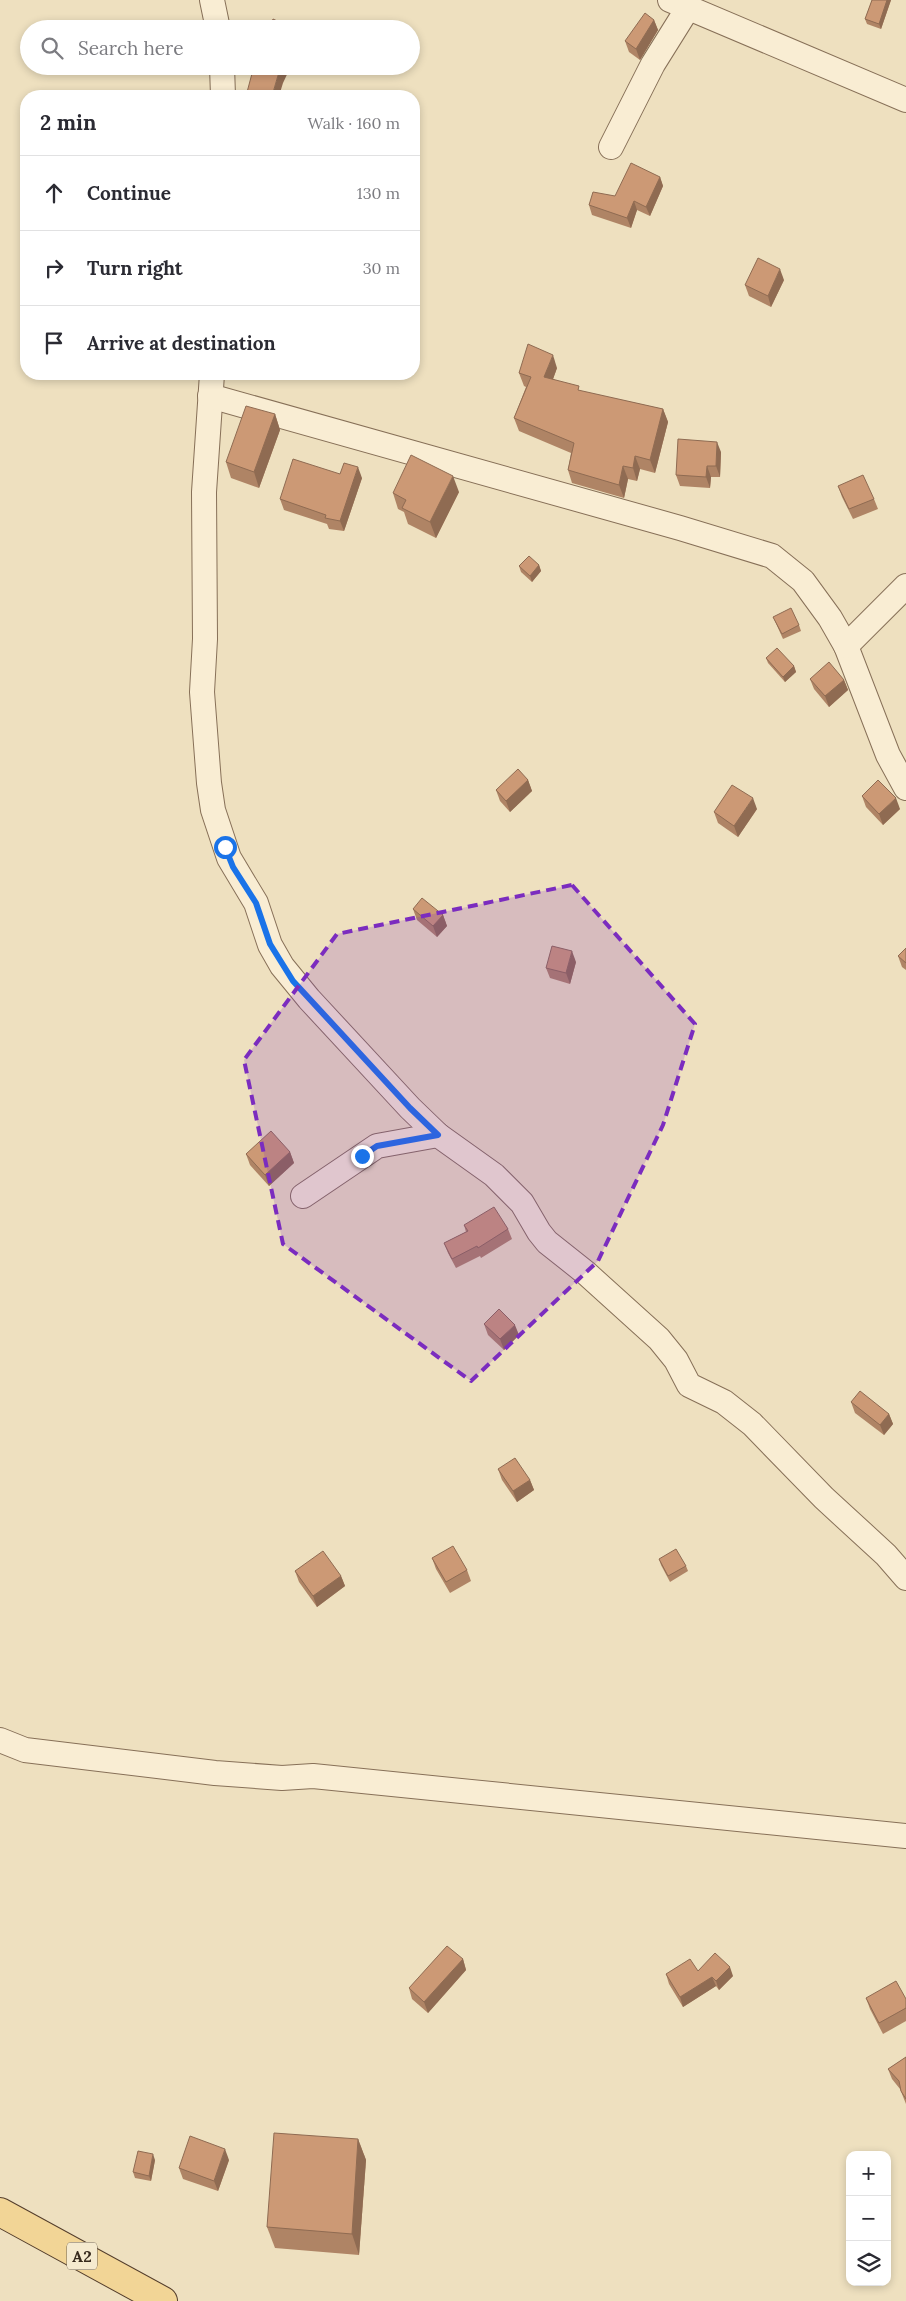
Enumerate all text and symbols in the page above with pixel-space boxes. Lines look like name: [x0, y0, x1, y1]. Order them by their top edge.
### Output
search box: [20, 20, 420, 75]
icon: search: [38, 34, 66, 62]
text: Search here: [78, 36, 184, 60]
text: 2 min: [40, 109, 96, 136]
text: Walk · 160 m: [308, 113, 400, 133]
icon: ahead: [40, 179, 68, 207]
text: Continue: [87, 181, 171, 205]
text: 130 m: [357, 183, 400, 203]
icon: right: [40, 254, 68, 282]
text: Turn right: [87, 256, 183, 280]
text: 30 m: [363, 258, 400, 278]
icon: arrive: [40, 329, 68, 357]
text: Arrive at destination: [87, 331, 276, 355]
route start: [214, 836, 237, 859]
route end: [351, 1145, 374, 1168]
map controls: [846, 2151, 891, 2286]
button: +: [846, 2151, 891, 2196]
button: −: [846, 2196, 891, 2241]
button: layers: [846, 2241, 891, 2286]
road number: A2: [67, 2242, 97, 2270]

